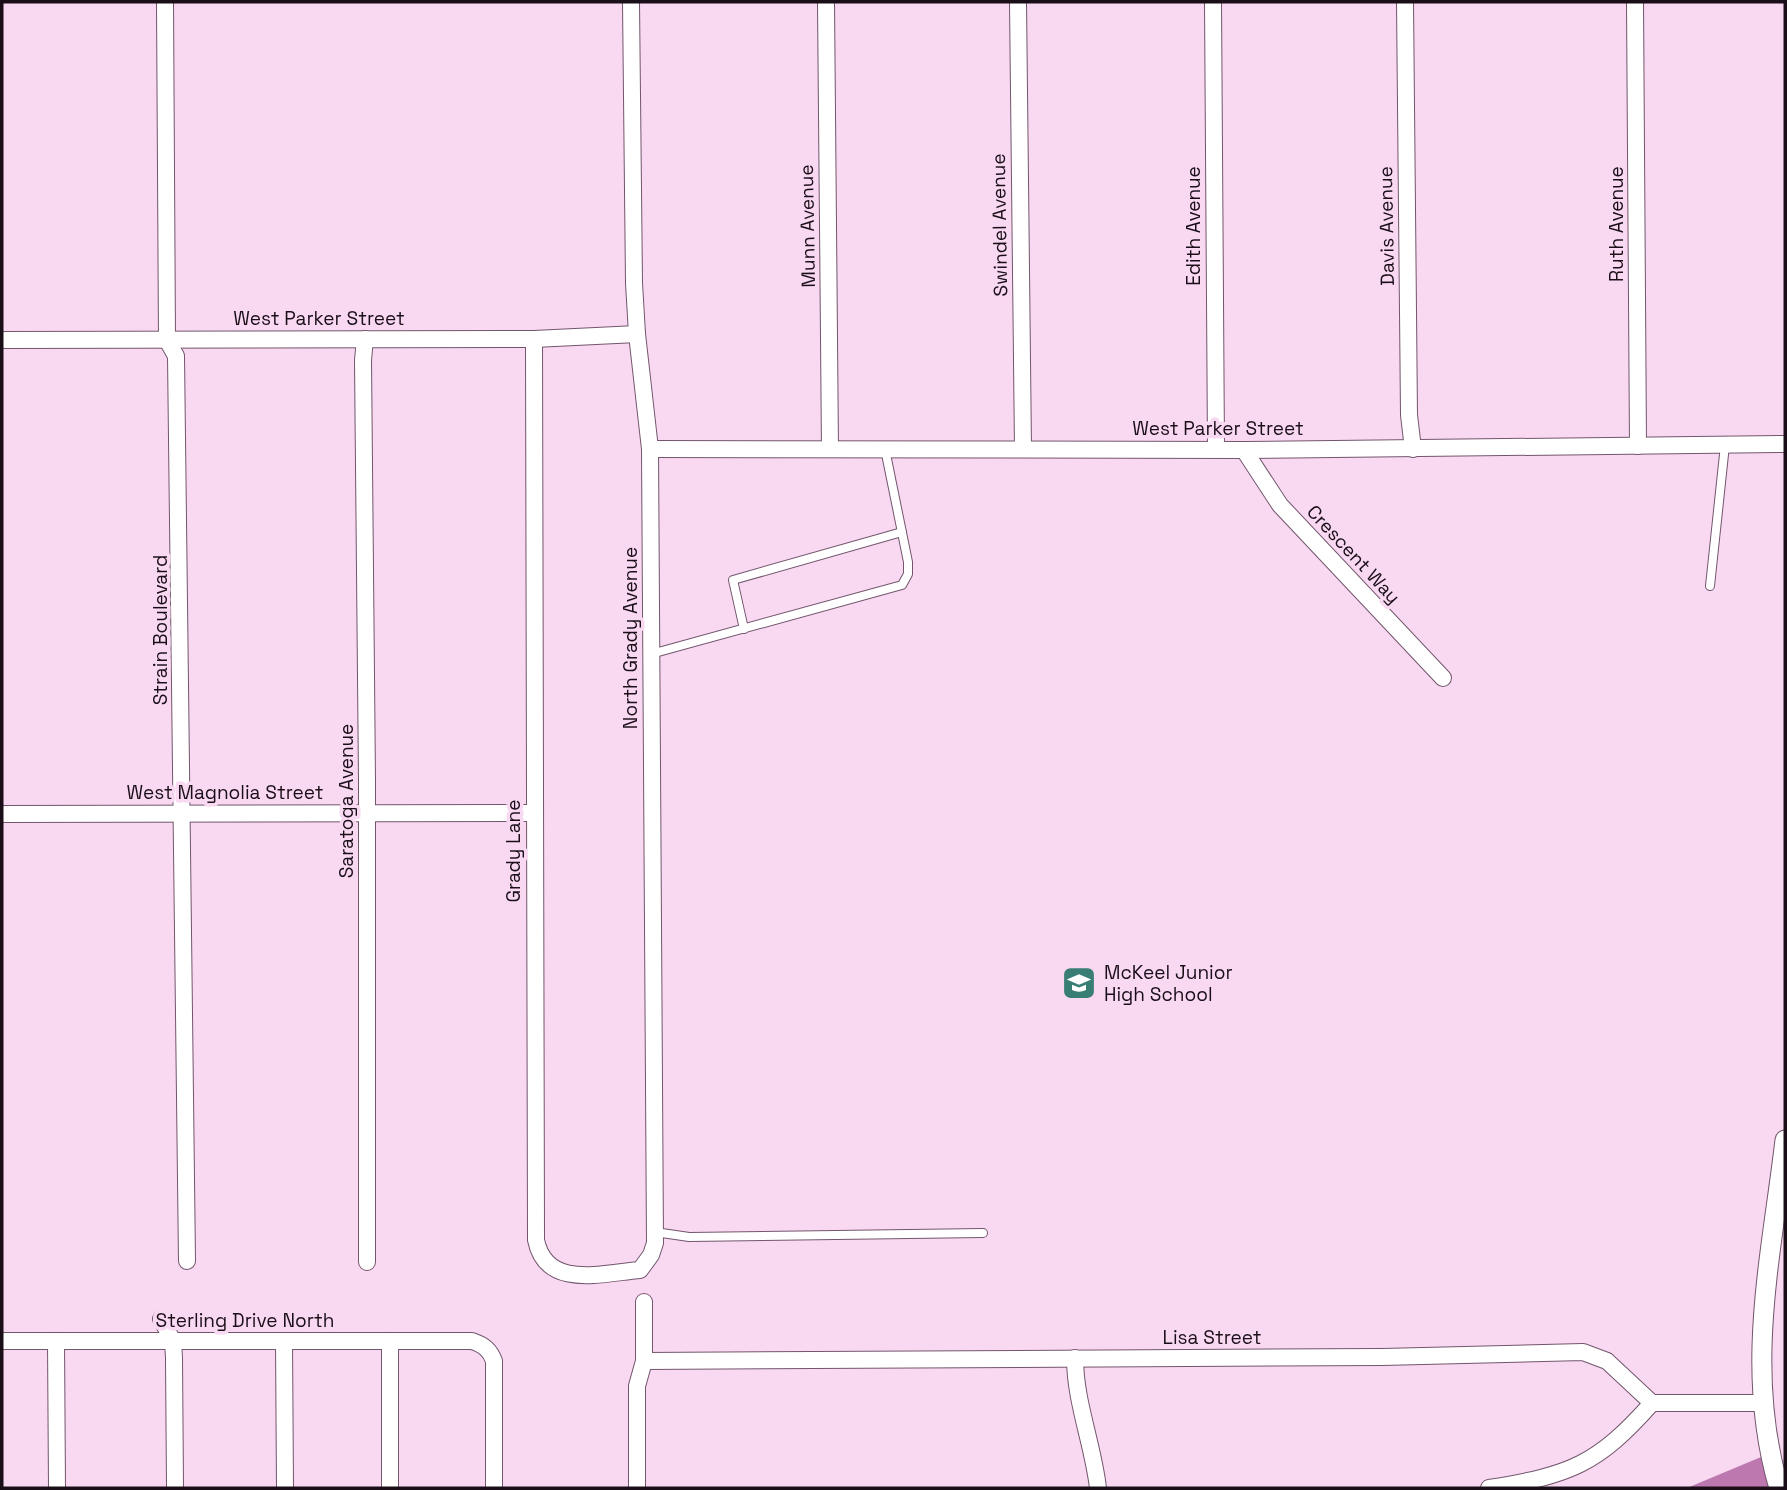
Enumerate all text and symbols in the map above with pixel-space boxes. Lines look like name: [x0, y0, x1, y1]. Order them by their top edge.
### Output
street label: Swindel Avenue: [986, 153, 1013, 297]
street label: Munn Avenue: [794, 164, 821, 288]
street label: Edith Avenue: [1181, 166, 1206, 286]
street label: Davis Avenue: [1373, 166, 1400, 286]
street label: Ruth Avenue: [1604, 166, 1629, 282]
street label: West Parker Street: [233, 306, 405, 331]
street label: West Parker Street: [1132, 416, 1304, 441]
street label: Crescent Way: [1301, 500, 1406, 609]
street label: North Grady Avenue: [618, 547, 643, 729]
street label: Strain Boulevard: [148, 555, 173, 705]
street label: Saratoga Avenue: [334, 724, 359, 878]
street label: West Magnolia Street: [127, 780, 323, 805]
street label: Grady Lane: [501, 800, 526, 903]
place label: McKeel Junior High School: [1104, 960, 1233, 1007]
school or university icon: McKeel Junior High School: [1060, 964, 1098, 1002]
street label: Sterling Drive North: [156, 1308, 334, 1333]
street label: Lisa Street: [1163, 1325, 1261, 1350]

